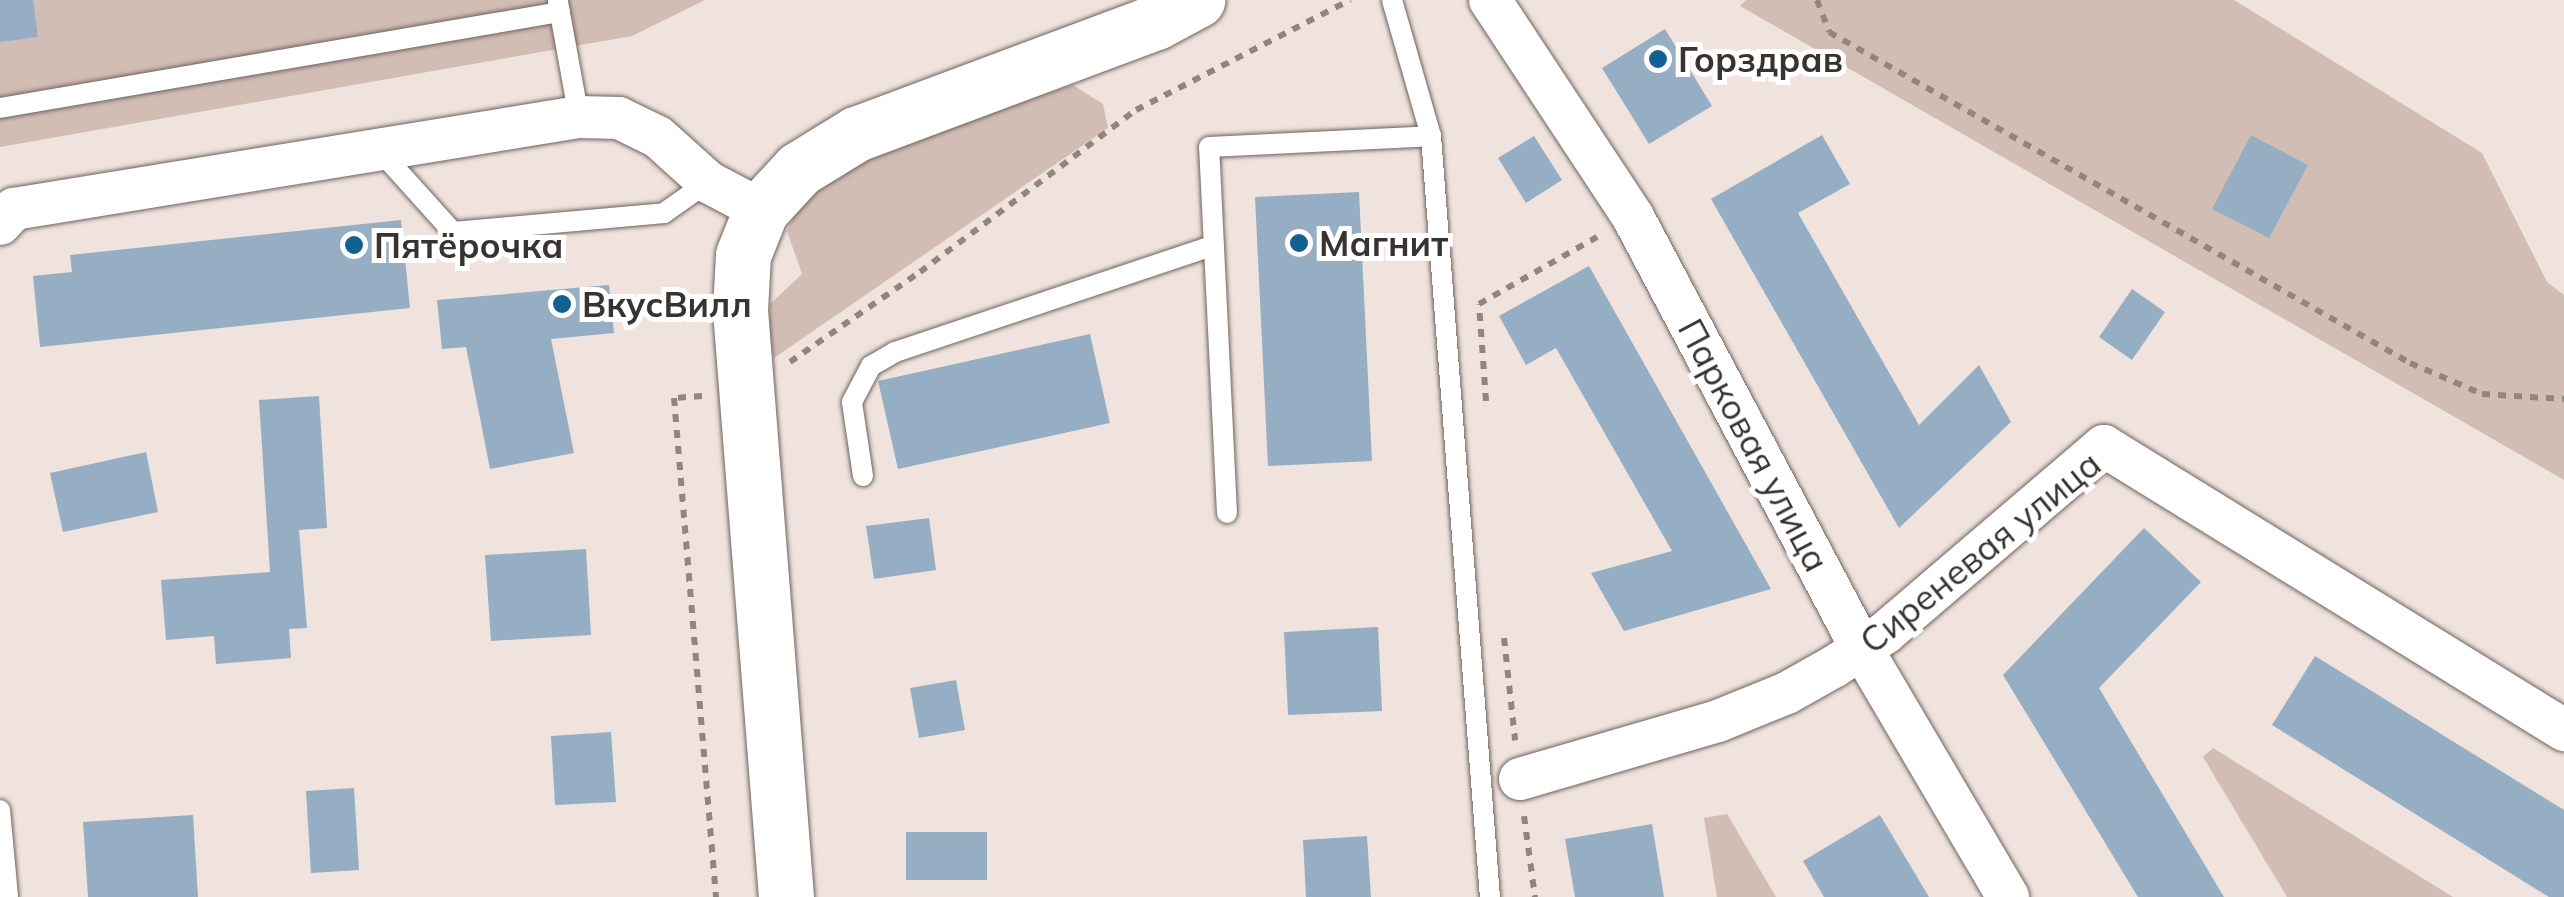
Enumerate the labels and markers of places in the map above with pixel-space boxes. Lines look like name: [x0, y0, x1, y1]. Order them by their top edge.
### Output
place label: Горздрав: [1678, 38, 1843, 80]
marker: Горздрав: [1647, 48, 1669, 70]
place label: Магнит: [1319, 222, 1448, 264]
place label: Пятёрочка: [374, 224, 563, 266]
marker: Магнит: [1288, 232, 1310, 254]
marker: Пятёрочка: [343, 234, 365, 256]
place label: ВкусВилл: [582, 283, 752, 325]
marker: ВкусВилл: [551, 293, 573, 315]

